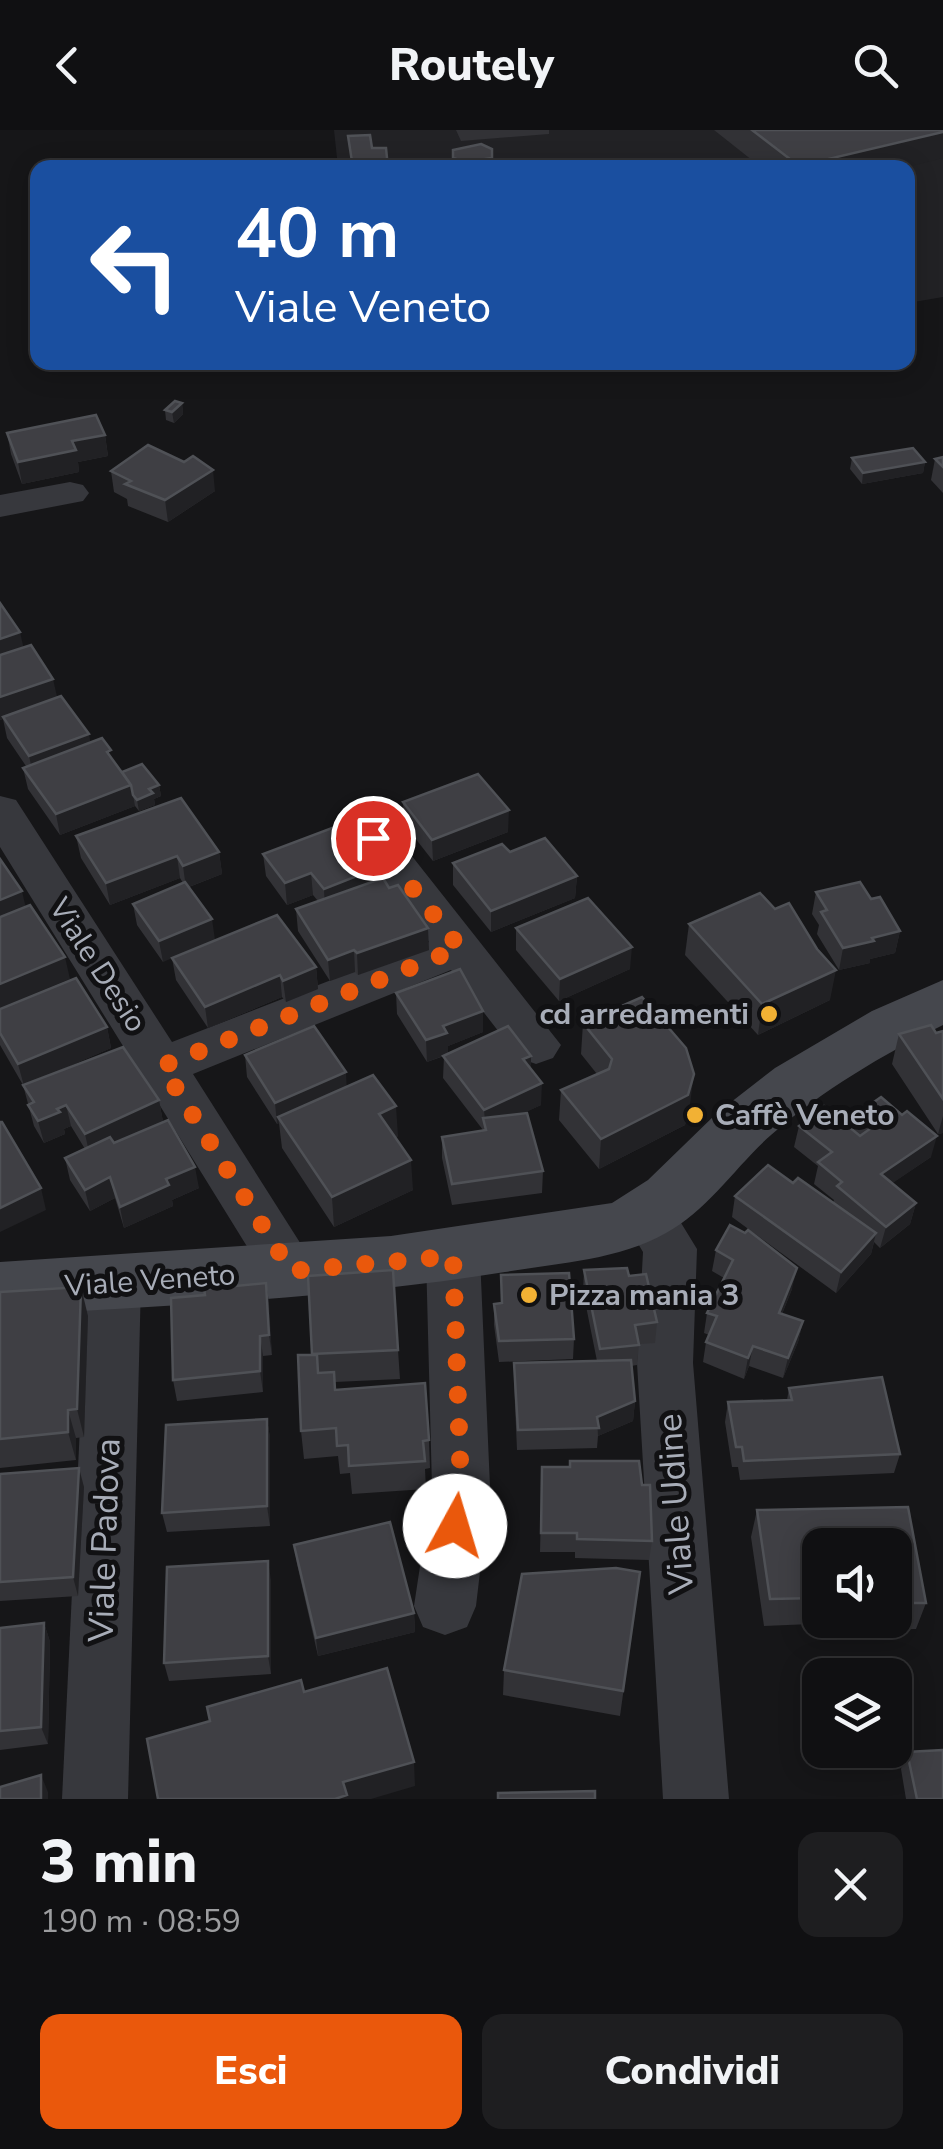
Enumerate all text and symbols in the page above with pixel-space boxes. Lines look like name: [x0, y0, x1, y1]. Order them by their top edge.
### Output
text: Routely: [389, 35, 554, 96]
icon: back: [40, 38, 95, 93]
icon: search: [848, 38, 903, 93]
text: 40 m: [235, 186, 399, 282]
icon: left: [70, 200, 200, 330]
text: Viale Veneto: [235, 277, 491, 338]
pin: [331, 796, 416, 881]
icon: arrive: [346, 811, 401, 866]
street label: Viale Desio: [38, 889, 156, 1040]
place label: cd arredamenti: [539, 994, 749, 1035]
marker: cd arredamenti: [758, 1003, 780, 1025]
place label: Caffè Veneto: [715, 1095, 895, 1136]
marker: Caffè Veneto: [684, 1104, 706, 1126]
street label: Viale Veneto: [62, 1254, 237, 1307]
place label: Pizza mania 3: [549, 1275, 739, 1316]
marker: Pizza mania 3: [518, 1284, 540, 1306]
street label: Viale Udine: [646, 1412, 705, 1597]
street label: Viale Padova: [77, 1437, 132, 1644]
position arrow: [403, 1474, 507, 1578]
map controls: [802, 1528, 912, 1768]
button: sound: [802, 1528, 912, 1638]
button: layers: [802, 1658, 912, 1768]
text: 3 min: [40, 1821, 198, 1903]
button: close: [798, 1832, 903, 1937]
text: 190 m · 08:59: [40, 1900, 241, 1943]
button: Esci: [40, 2014, 462, 2129]
button: Condividi: [482, 2014, 903, 2129]

